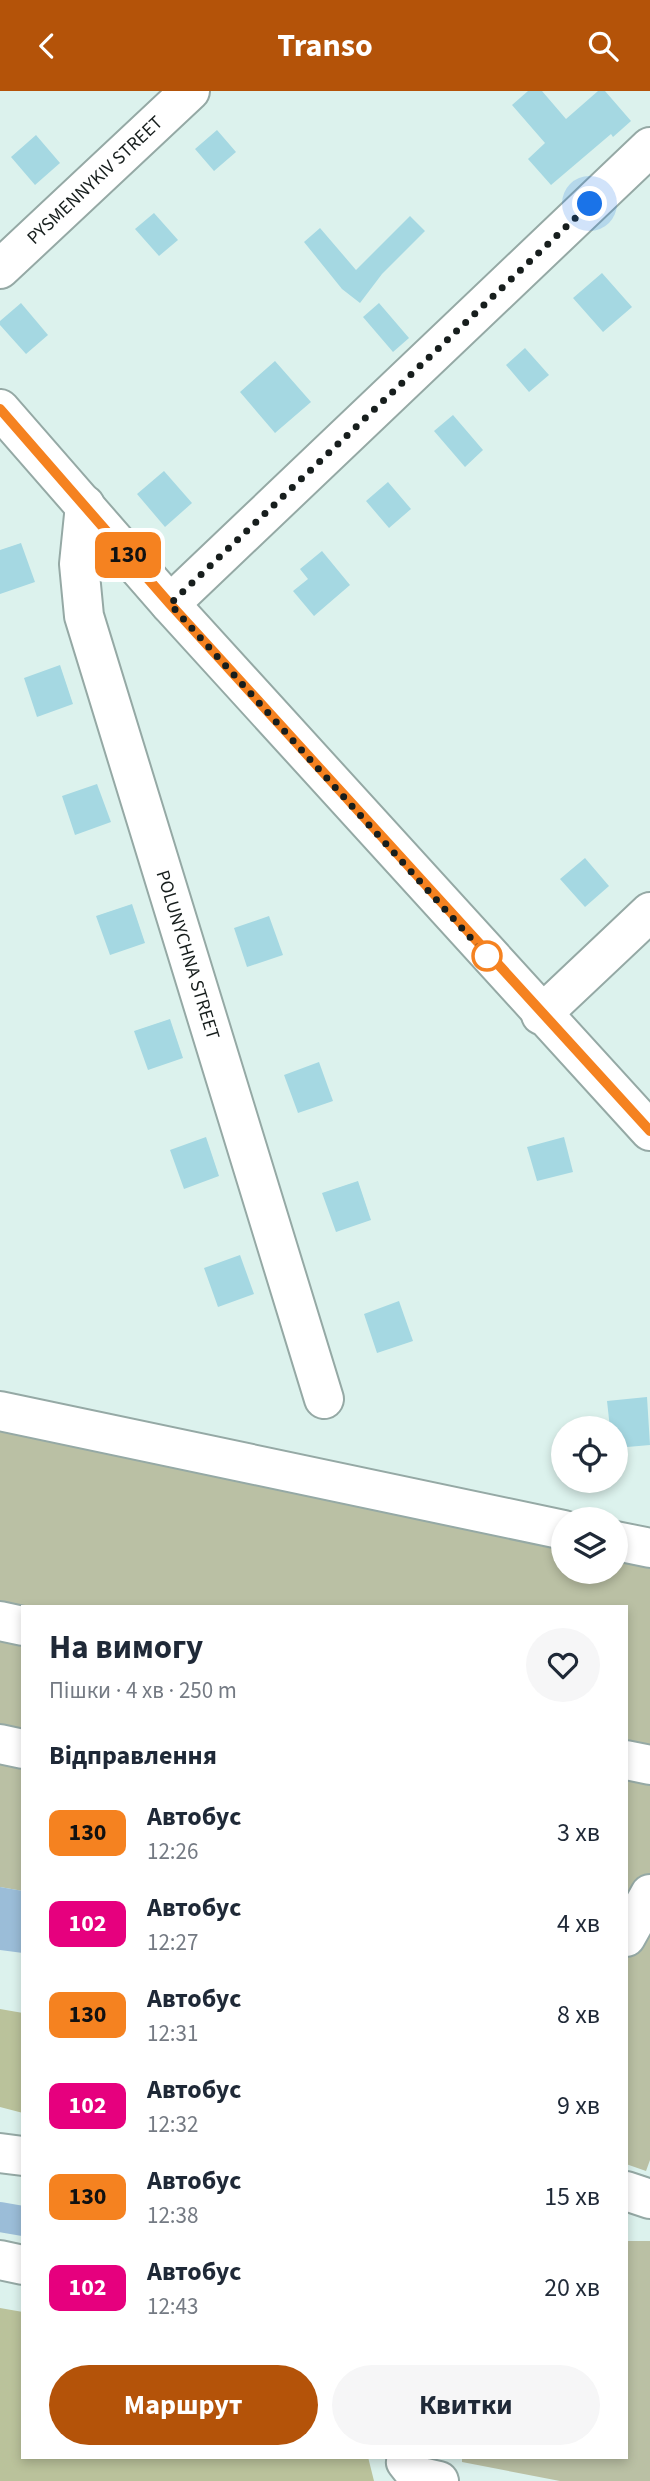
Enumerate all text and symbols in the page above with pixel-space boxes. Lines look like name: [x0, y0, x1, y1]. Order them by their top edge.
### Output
text: Transo: [277, 23, 373, 69]
icon: back: [28, 27, 66, 65]
icon: search: [584, 27, 622, 65]
street label: PYSMENNYKIV STREET: [21, 110, 169, 251]
your location: [572, 186, 607, 221]
line badge: 130: [88, 532, 168, 578]
text: 130: [109, 537, 147, 572]
street label: POLUNYCHNA STREET: [149, 867, 227, 1043]
unlabelled marker: [472, 941, 502, 971]
map controls: [551, 1416, 628, 1584]
button: locate: [551, 1416, 628, 1493]
button: layers: [551, 1507, 628, 1584]
text: На вимогу: [49, 1624, 203, 1671]
button: heart: [526, 1628, 600, 1702]
text: Пішки · 4 хв · 250 m: [49, 1674, 237, 1707]
text: Відправлення: [49, 1737, 217, 1774]
text: Автобус: [147, 1798, 241, 1835]
text: 3 хв: [557, 1814, 600, 1851]
text: 130: [68, 1815, 107, 1850]
text: 12:26: [147, 1835, 198, 1868]
text: Автобус: [147, 1889, 241, 1926]
text: 4 хв: [557, 1905, 600, 1942]
text: 102: [68, 1906, 107, 1941]
text: 12:27: [147, 1926, 198, 1959]
text: Автобус: [147, 1980, 241, 2017]
text: 8 хв: [557, 1996, 600, 2033]
text: 130: [68, 1997, 107, 2032]
text: 12:31: [147, 2017, 198, 2050]
text: Автобус: [147, 2071, 241, 2108]
text: 9 хв: [557, 2087, 600, 2124]
text: 102: [68, 2088, 107, 2123]
text: 12:32: [147, 2108, 198, 2141]
text: Автобус: [147, 2162, 241, 2199]
text: 15 хв: [544, 2178, 600, 2215]
text: 130: [68, 2179, 107, 2214]
text: 12:38: [147, 2199, 198, 2232]
text: Автобус: [147, 2253, 241, 2290]
text: 20 хв: [544, 2269, 600, 2306]
text: 102: [68, 2270, 107, 2305]
text: 12:43: [147, 2290, 198, 2323]
button: Маршрут: [49, 2365, 318, 2445]
button: Квитки: [332, 2365, 600, 2445]

